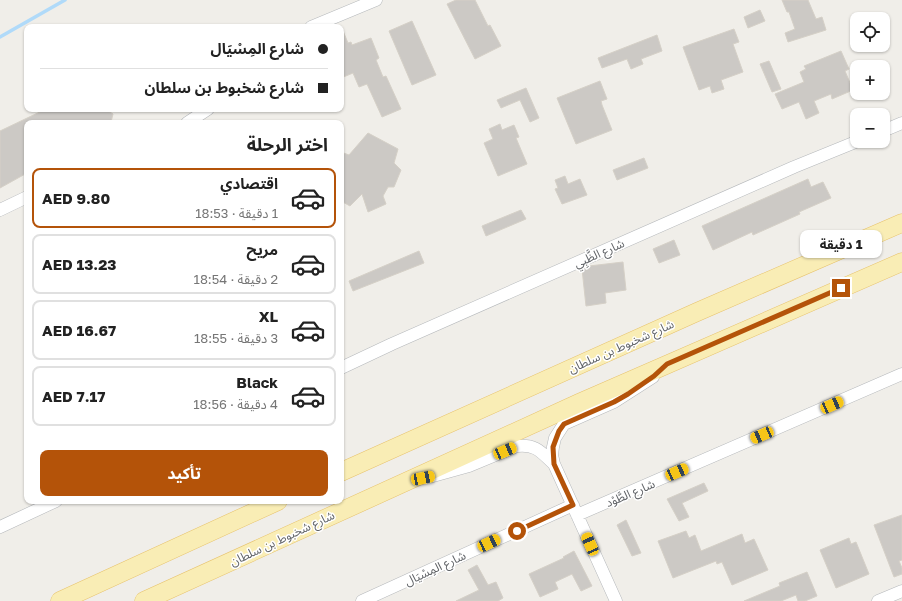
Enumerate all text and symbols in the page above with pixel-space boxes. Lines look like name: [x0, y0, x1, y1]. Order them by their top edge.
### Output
map controls: [850, 12, 890, 148]
button: locate: [850, 12, 890, 52]
text: شارع المِسْيَال: [211, 39, 304, 57]
button: +: [850, 60, 890, 100]
text: شارع شخبوط بن سلطان: [144, 78, 304, 96]
button: −: [850, 108, 890, 148]
text: اختر الرحلة: [247, 133, 328, 155]
text: اقتصادي: [220, 174, 278, 192]
icon: car: [290, 180, 326, 216]
text: AED 9.80: [42, 189, 110, 207]
text: 1 دقيقة · 18:53: [195, 205, 278, 221]
callout: 1 دقيقة: [800, 230, 882, 258]
street label: شارع الظَّبِي: [571, 235, 628, 273]
text: 1 دقيقة: [820, 236, 862, 252]
text: مريح: [246, 240, 278, 258]
icon: car: [290, 246, 326, 282]
text: AED 13.23: [42, 255, 116, 273]
text: 2 دقيقة · 18:54: [194, 271, 278, 287]
route end: [832, 279, 850, 297]
text: XL: [259, 307, 278, 325]
icon: car: [290, 312, 326, 348]
street label: شارع شخبوط بن سلطان: [566, 316, 677, 378]
text: AED 16.67: [42, 321, 116, 339]
text: 3 دقيقة · 18:55: [194, 330, 278, 346]
text: Black: [236, 373, 278, 391]
icon: car: [290, 378, 326, 414]
text: AED 7.17: [42, 387, 105, 405]
car: [819, 395, 845, 415]
text: 4 دقيقة · 18:56: [193, 396, 278, 412]
car: [749, 425, 775, 445]
car: [492, 441, 518, 461]
button: تأكيد: [40, 450, 328, 496]
car: [664, 462, 690, 482]
car: [410, 470, 436, 486]
street label: شارع الطَّوْد: [603, 476, 658, 512]
street label: شارع شخبوط بن سلطان: [227, 507, 338, 571]
route start: [508, 522, 526, 540]
car: [580, 531, 600, 557]
car: [476, 532, 502, 554]
street label: شارع المِسْيَال: [402, 547, 469, 591]

